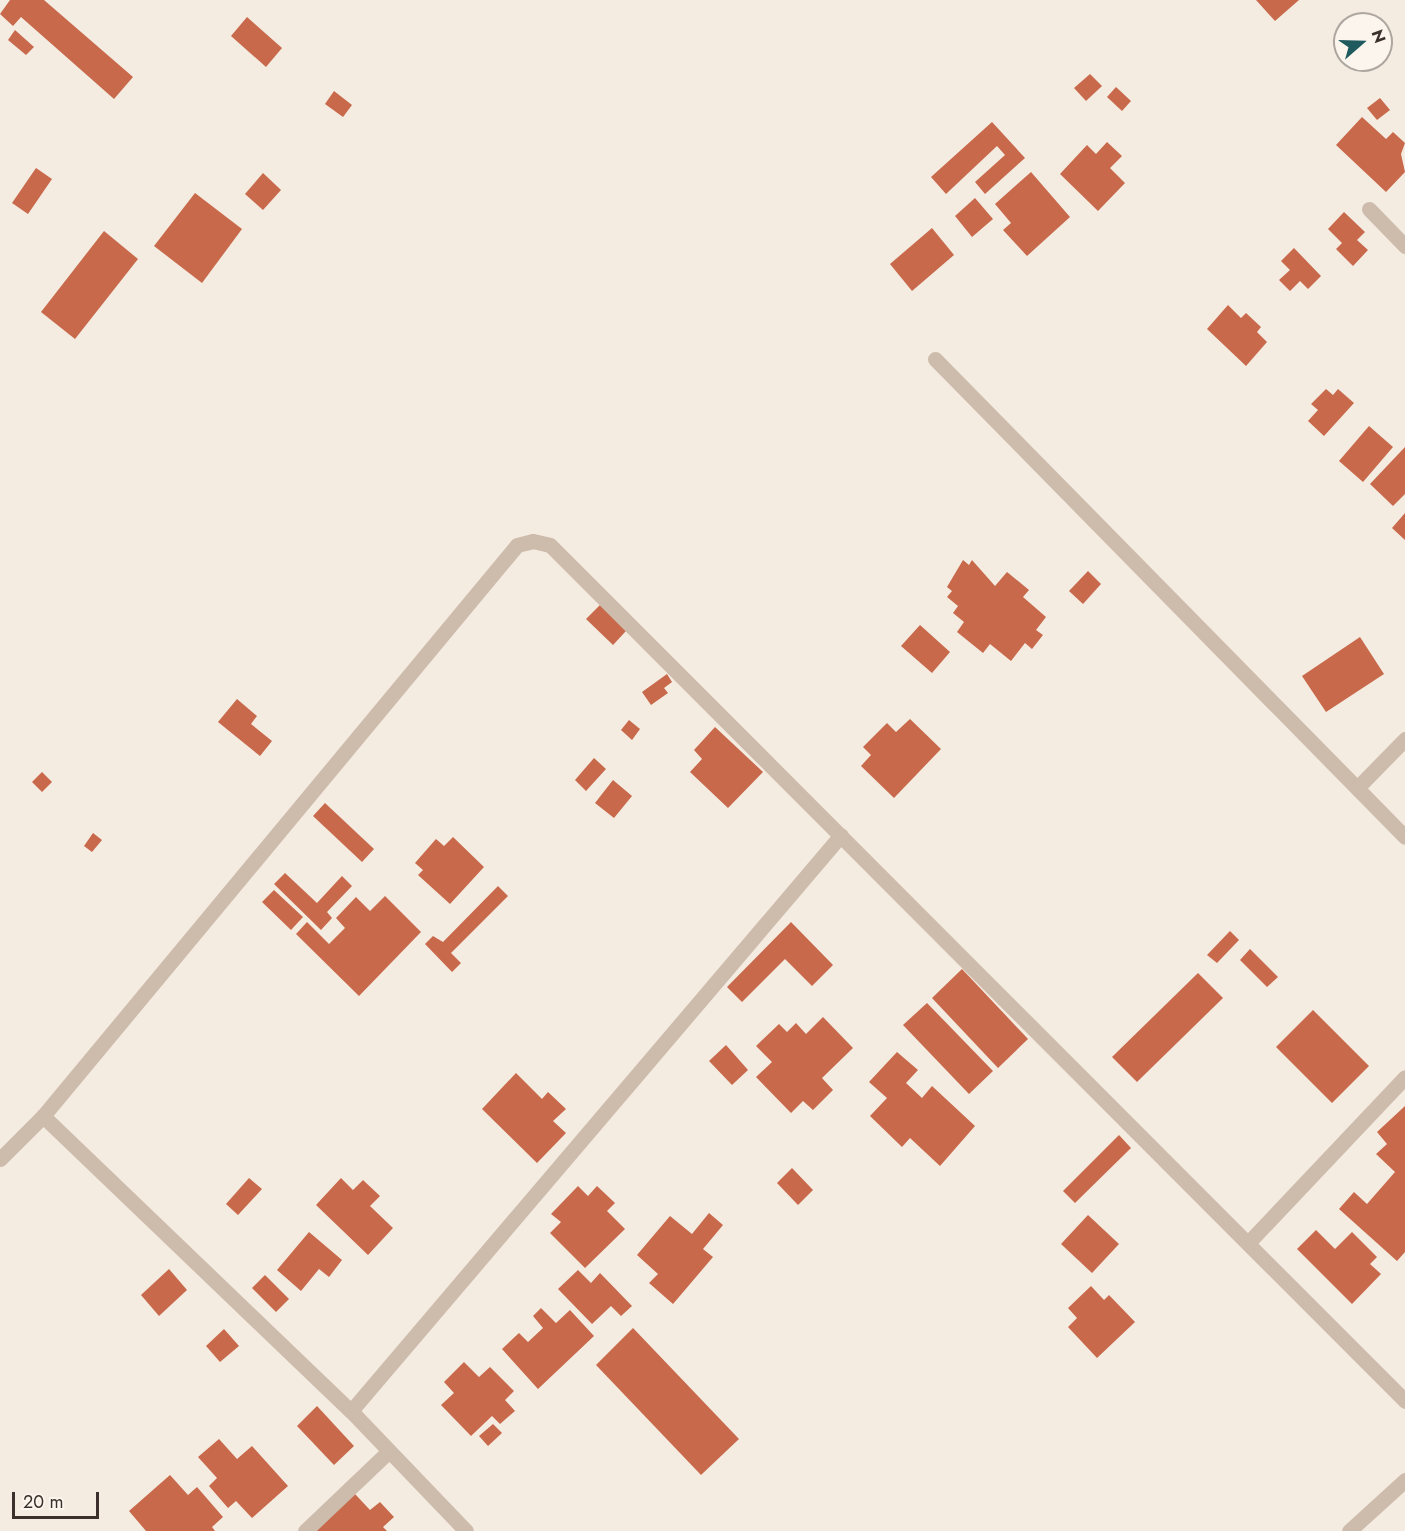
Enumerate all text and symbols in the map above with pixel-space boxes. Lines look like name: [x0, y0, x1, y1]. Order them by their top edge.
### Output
north arrow: [1333, 12, 1393, 72]
text: N: [1366, 26, 1391, 46]
scale bar: [15, 1480, 102, 1518]
text: 20 m: [23, 1489, 63, 1515]

